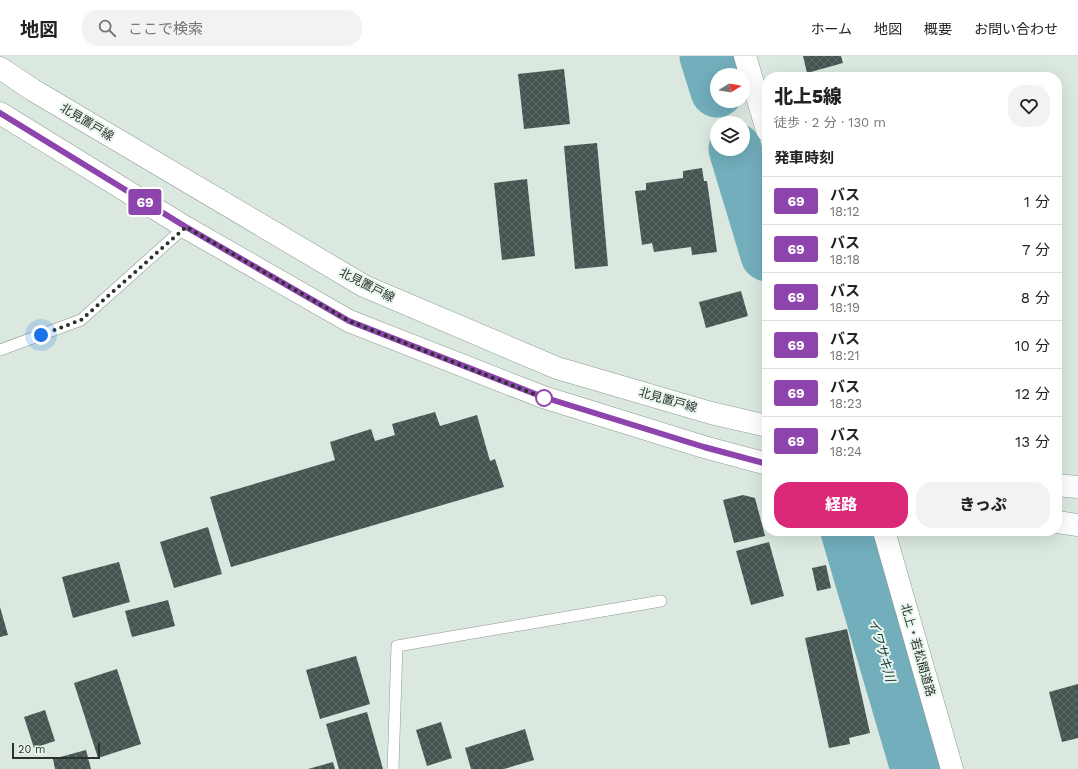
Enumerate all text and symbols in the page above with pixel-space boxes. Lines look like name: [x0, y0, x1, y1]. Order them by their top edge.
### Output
search box: [82, 10, 362, 46]
icon: search: [96, 17, 118, 39]
text: 地図: [20, 18, 58, 41]
text: ここで検索: [128, 20, 203, 38]
text: ホーム: [810, 21, 852, 37]
text: 地図: [874, 21, 902, 37]
text: 概要: [924, 21, 952, 37]
text: お問い合わせ: [974, 21, 1058, 37]
north arrow: [710, 68, 750, 108]
map controls: [710, 68, 750, 156]
text: 北上5線: [774, 85, 842, 108]
button: heart: [1008, 85, 1050, 127]
street label: 北見置戸線: [58, 101, 116, 143]
text: 徒歩 · 2 分 · 130 m: [774, 115, 886, 130]
button: layers: [710, 116, 750, 156]
text: 発車時刻: [774, 149, 834, 167]
text: バス: [830, 186, 860, 204]
line badge: 69: [127, 189, 163, 215]
text: 69: [787, 193, 805, 209]
text: 1 分: [1024, 193, 1050, 211]
text: 69: [136, 194, 154, 210]
text: 18:12: [830, 204, 860, 219]
text: バス: [830, 234, 860, 252]
text: 69: [787, 241, 805, 257]
text: 7 分: [1022, 241, 1050, 259]
text: 18:18: [830, 252, 860, 267]
street label: 北見置戸線: [337, 265, 397, 305]
text: バス: [830, 282, 860, 300]
text: 69: [787, 289, 805, 305]
text: 8 分: [1021, 289, 1050, 307]
text: 18:19: [830, 300, 860, 315]
your location: [31, 325, 51, 345]
text: バス: [830, 330, 860, 348]
text: 69: [787, 337, 805, 353]
text: 10 分: [1015, 337, 1050, 355]
text: 18:21: [830, 348, 860, 363]
text: バス: [830, 378, 860, 396]
street label: 北見置戸線: [637, 385, 699, 415]
text: 69: [787, 385, 805, 401]
text: 12 分: [1015, 385, 1050, 403]
unlabelled marker: [535, 389, 553, 407]
text: 18:23: [830, 396, 862, 411]
text: バス: [830, 426, 860, 444]
text: 69: [787, 433, 805, 449]
text: 13 分: [1015, 433, 1050, 451]
text: 18:24: [830, 444, 862, 459]
button: 経路: [774, 482, 908, 528]
button: きっぷ: [916, 482, 1050, 528]
street label: 北上・若松間道路: [898, 602, 938, 698]
water label: イワサキ川: [866, 617, 899, 685]
scale bar: [12, 741, 100, 760]
text: 20 m: [18, 743, 46, 756]

